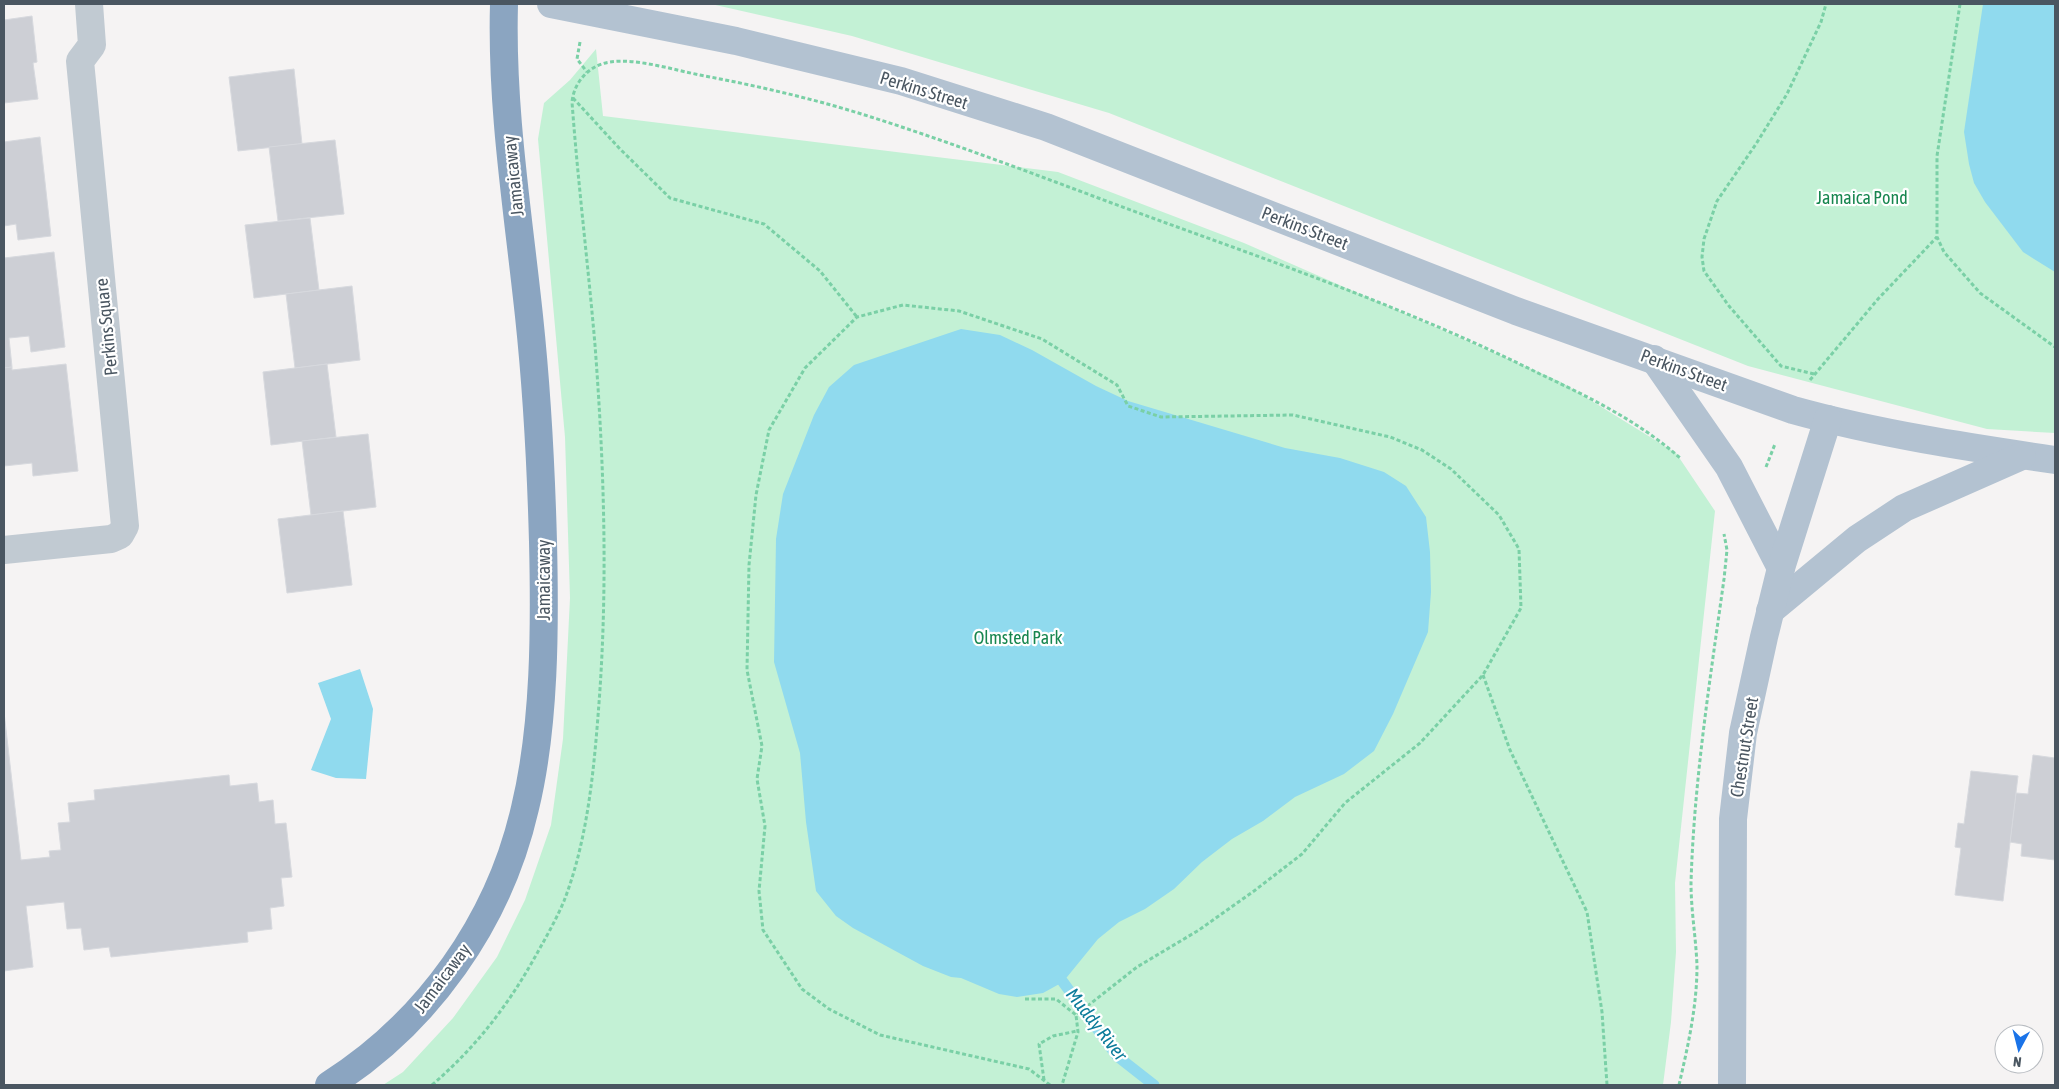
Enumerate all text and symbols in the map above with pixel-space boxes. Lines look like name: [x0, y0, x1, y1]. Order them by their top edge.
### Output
street label: Perkins Street: [878, 67, 970, 113]
street label: Jamaicaway: [498, 135, 528, 217]
park label: Jamaica Pond: [1816, 187, 1908, 208]
street label: Perkins Street: [1259, 202, 1351, 254]
street label: Perkins Square: [90, 277, 122, 377]
street label: Perkins Street: [1638, 345, 1730, 395]
street label: Jamaicaway: [533, 540, 554, 620]
park label: Olmsted Park: [974, 627, 1062, 648]
street label: Chestnut Street: [1726, 695, 1762, 799]
street label: Jamaicaway: [409, 939, 475, 1017]
water label: Muddy River: [1062, 983, 1133, 1066]
north arrow: [1994, 1024, 2044, 1074]
text: N: [2012, 1053, 2022, 1070]

